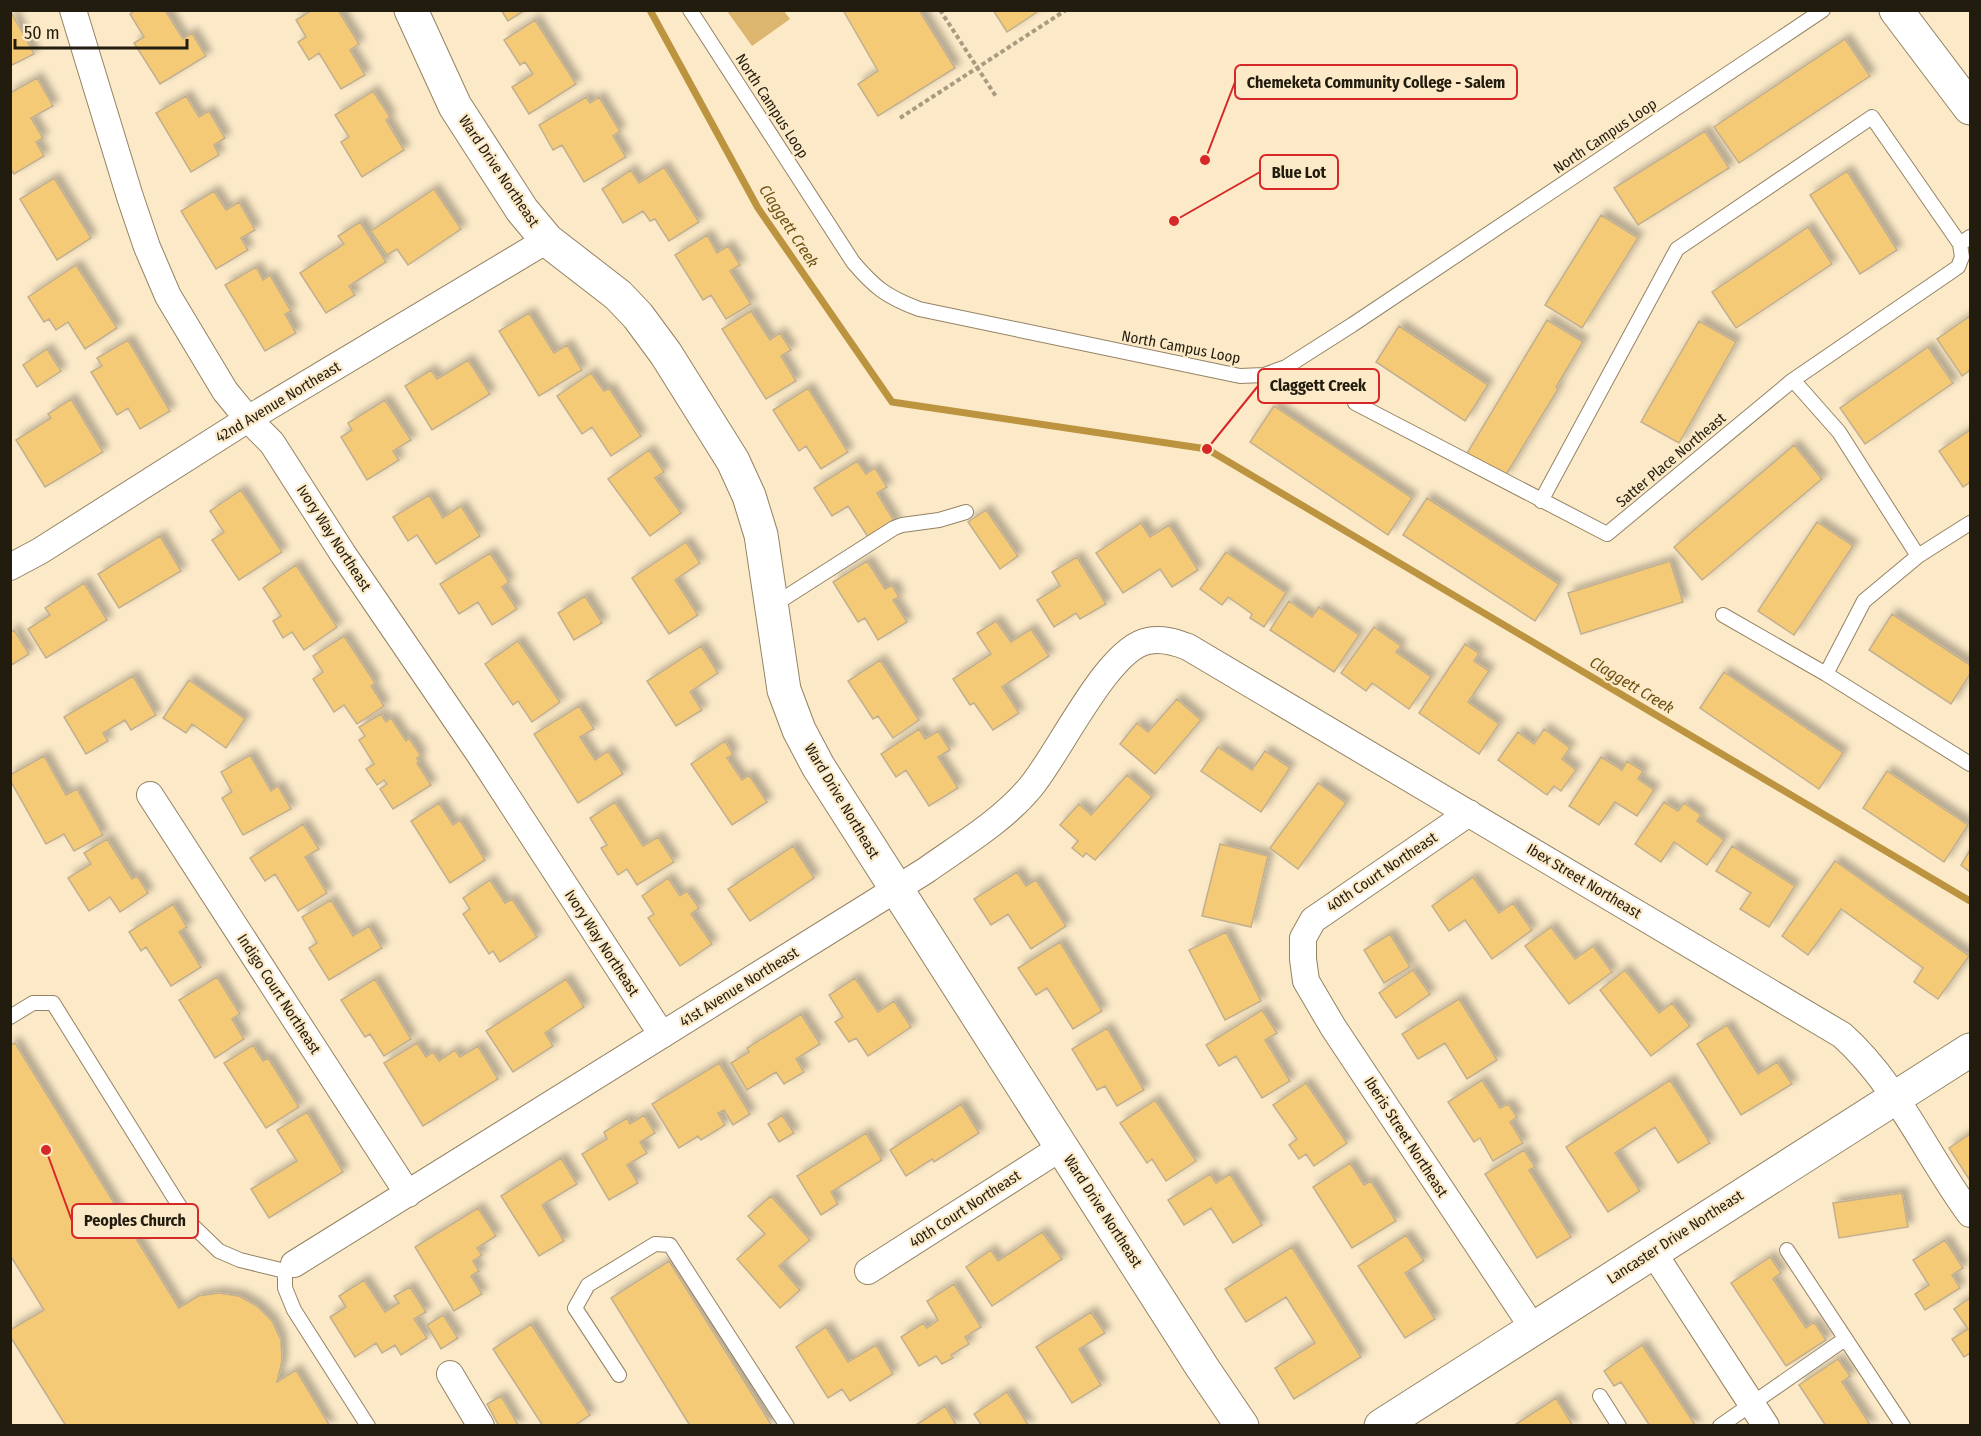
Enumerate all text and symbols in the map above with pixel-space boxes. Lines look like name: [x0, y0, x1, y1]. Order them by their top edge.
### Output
scale bar: [15, 12, 188, 50]
text: 50 m: [24, 22, 60, 44]
street label: North Campus Loop: [732, 50, 812, 162]
callout: Chemeketa Community College - Salem: [1235, 65, 1517, 99]
text: Chemeketa Community College - Salem: [1247, 73, 1505, 92]
street label: North Campus Loop: [1550, 95, 1660, 177]
street label: Ward Drive Northeast: [455, 112, 543, 230]
callout: Blue Lot: [1260, 155, 1338, 189]
text: Blue Lot: [1272, 163, 1327, 182]
water label: Claggett Creek: [755, 181, 823, 271]
street label: North Campus Loop: [1120, 327, 1242, 367]
street label: 42nd Avenue Northeast: [212, 358, 344, 446]
callout: Claggett Creek: [1258, 369, 1379, 403]
text: Claggett Creek: [1270, 376, 1367, 395]
street label: Satter Place Northeast: [1613, 409, 1729, 511]
street label: Ivory Way Northeast: [293, 482, 375, 595]
water label: Claggett Creek: [1586, 652, 1678, 718]
street label: Ward Drive Northeast: [801, 740, 883, 862]
street label: 40th Court Northeast: [1323, 828, 1441, 916]
street label: Ibex Street Northeast: [1523, 840, 1645, 922]
street label: Ivory Way Northeast: [561, 887, 643, 1000]
street label: Indigo Court Northeast: [233, 931, 325, 1057]
street label: 41st Avenue Northeast: [676, 943, 802, 1031]
street label: Iberis Street Northeast: [1360, 1074, 1452, 1200]
street label: Ward Drive Northeast: [1060, 1151, 1146, 1271]
street label: 40th Court Northeast: [906, 1166, 1024, 1252]
street label: Lancaster Drive Northeast: [1604, 1186, 1747, 1288]
callout: Peoples Church: [72, 1204, 198, 1238]
text: Peoples Church: [84, 1211, 186, 1230]

